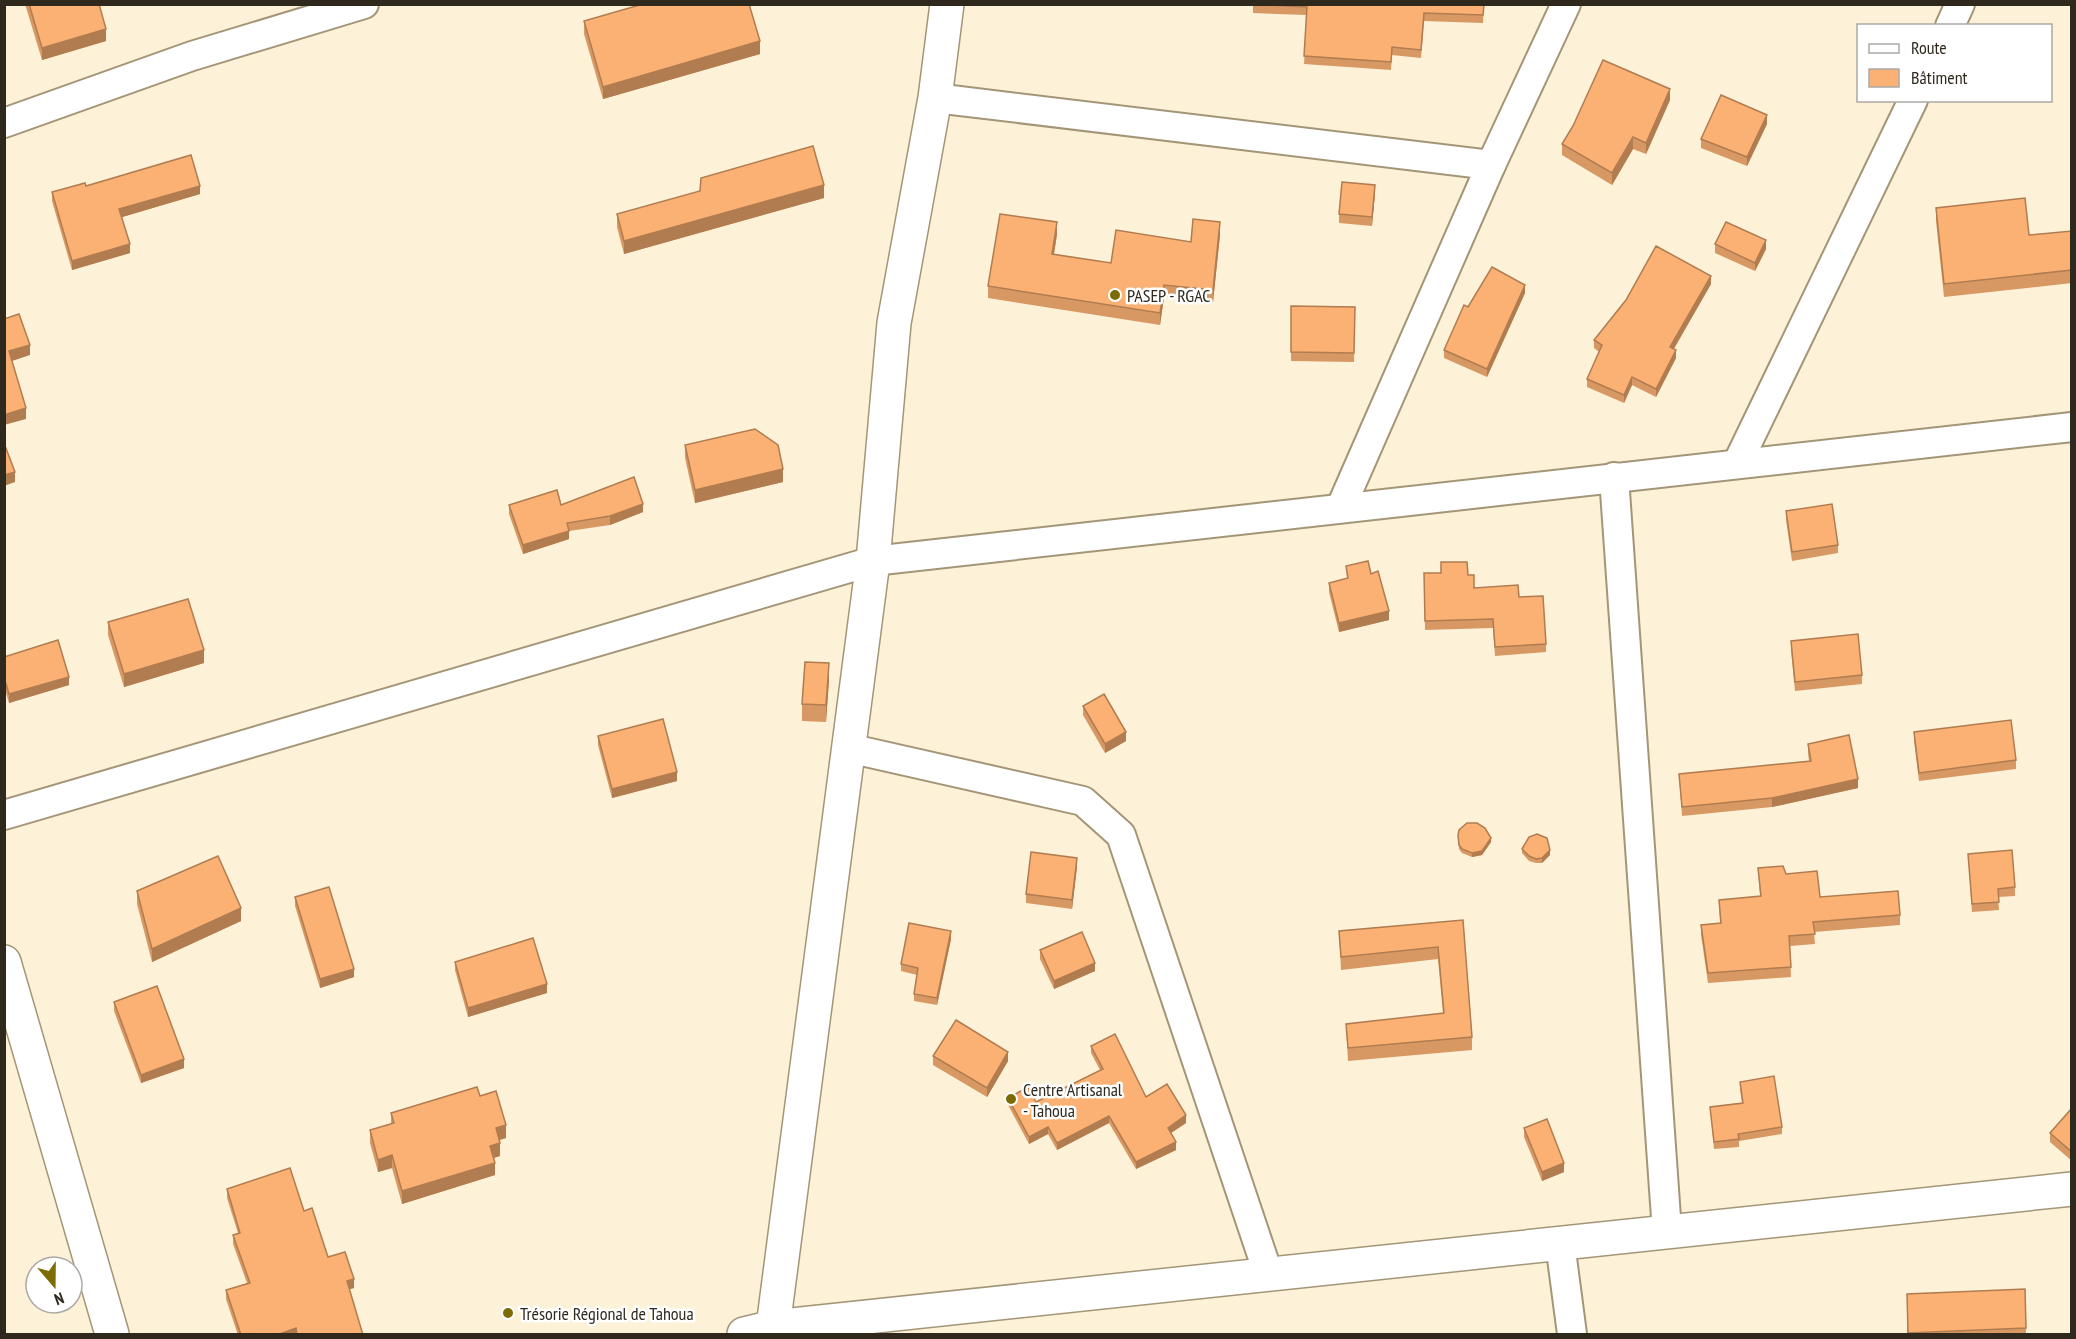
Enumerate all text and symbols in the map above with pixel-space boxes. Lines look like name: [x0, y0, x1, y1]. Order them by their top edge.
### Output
legend: [1857, 24, 2052, 102]
text: Route: [1911, 36, 1947, 59]
text: Bâtiment: [1911, 66, 1968, 89]
place label: PASEP - RGAC: [1127, 284, 1211, 307]
marker: PASEP - RGAC: [1108, 288, 1122, 302]
place label: Centre Artisanal - Tahoua: [1023, 1078, 1123, 1122]
marker: Centre Artisanal - Tahoua: [1004, 1092, 1018, 1106]
north arrow: [24, 1255, 84, 1315]
text: N: [52, 1288, 67, 1310]
place label: Trésorie Régional de Tahoua: [520, 1302, 694, 1325]
marker: Trésorie Régional de Tahoua: [501, 1306, 515, 1320]

